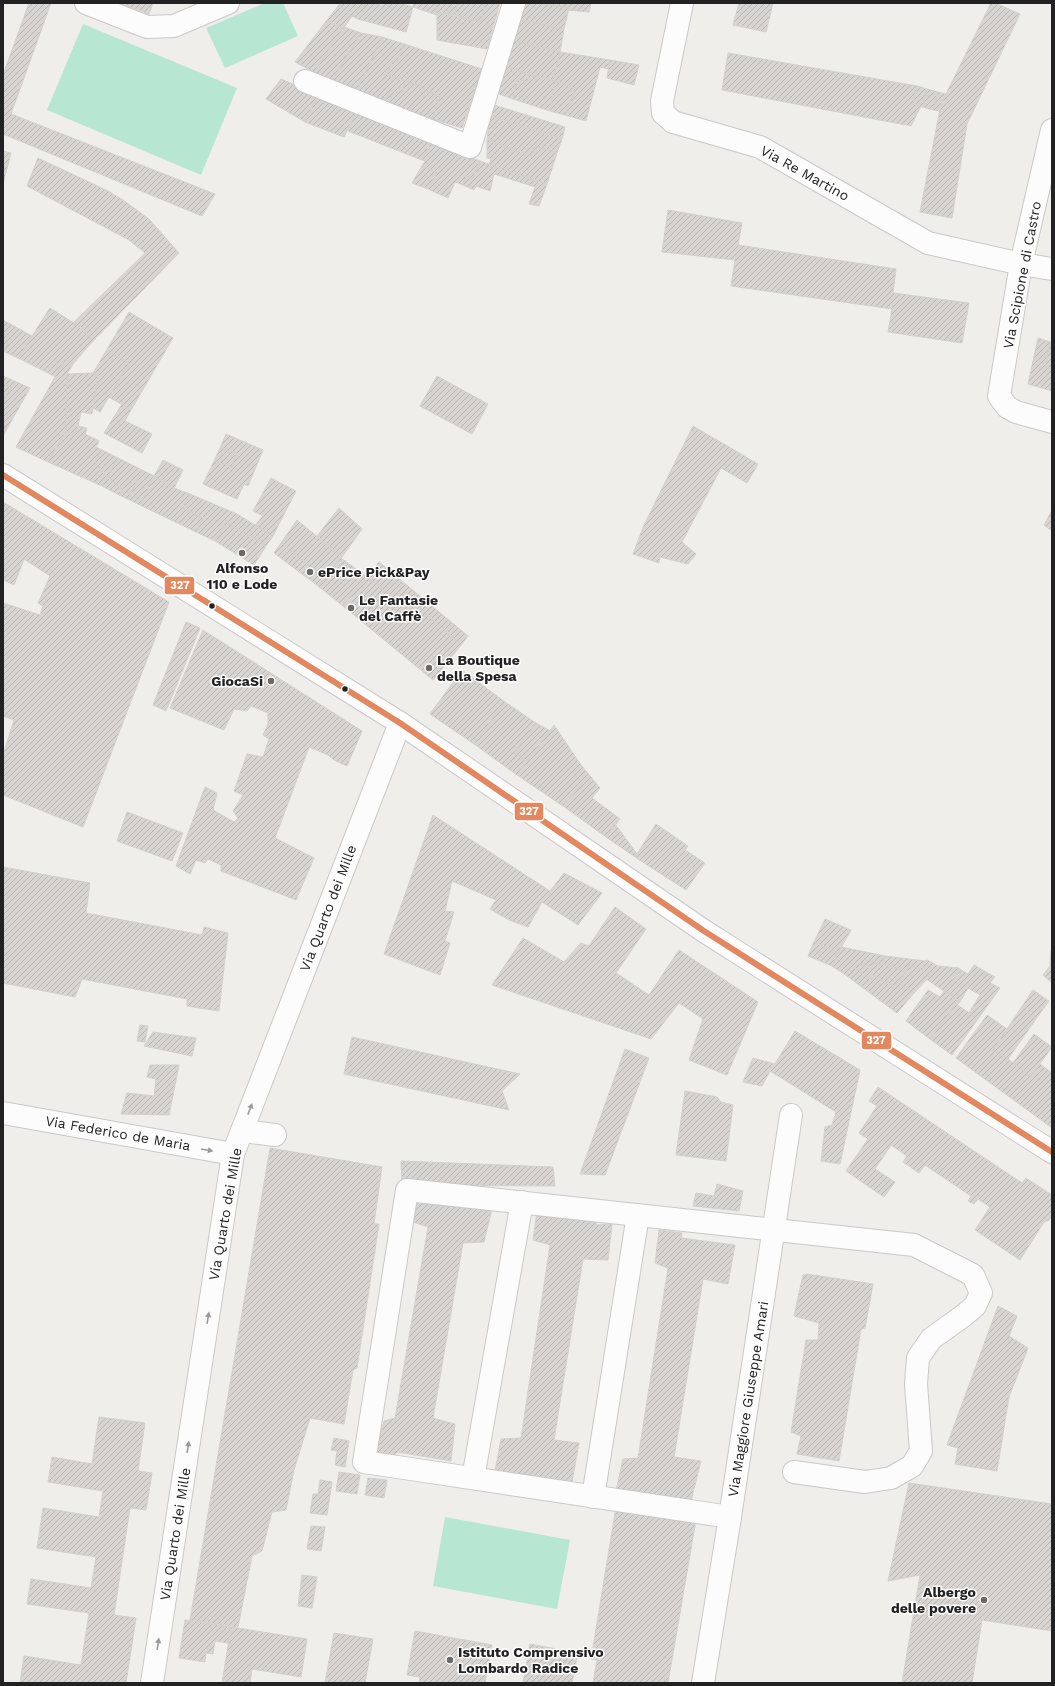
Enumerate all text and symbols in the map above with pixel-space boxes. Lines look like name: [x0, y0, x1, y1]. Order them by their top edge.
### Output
street label: Via Re Martino: [758, 142, 852, 204]
street label: Via Scipione di Castro: [1000, 200, 1044, 350]
marker: Alfonso 110 e Lode: [237, 548, 247, 558]
place label: Alfonso 110 e Lode: [207, 560, 277, 592]
place label: ePrice Pick&Pay: [318, 564, 430, 580]
marker: ePrice Pick&Pay: [305, 567, 315, 577]
line badge: 327: [164, 576, 195, 595]
text: 327: [170, 579, 190, 592]
place label: Le Fantasie del Caffè: [359, 592, 438, 624]
unlabelled marker: [207, 601, 217, 611]
marker: Le Fantasie del Caffè: [346, 603, 356, 613]
place label: La Boutique della Spesa: [437, 652, 520, 684]
marker: La Boutique della Spesa: [424, 663, 434, 673]
place label: GiocaSi: [211, 673, 263, 689]
marker: GiocaSi: [266, 676, 276, 686]
unlabelled marker: [340, 684, 350, 694]
line badge: 327: [514, 802, 544, 821]
text: 327: [519, 805, 539, 818]
street label: Via Quarto dei Mille: [296, 842, 360, 974]
line badge: 327: [861, 1031, 892, 1050]
text: 327: [866, 1034, 886, 1047]
one-way arrow: [248, 1103, 254, 1115]
street label: Via Federico de Maria: [44, 1112, 192, 1154]
one-way arrow: [201, 1147, 213, 1153]
street label: Via Quarto dei Mille: [205, 1147, 245, 1281]
street label: Via Maggiore Giuseppe Amari: [725, 1300, 771, 1498]
one-way arrow: [205, 1312, 211, 1324]
one-way arrow: [185, 1441, 191, 1453]
street label: Via Quarto dei Mille: [157, 1466, 193, 1602]
place label: Albergo delle povere: [891, 1584, 976, 1616]
marker: Albergo delle povere: [979, 1595, 989, 1605]
one-way arrow: [155, 1638, 161, 1651]
place label: Istituto Comprensivo Lombardo Radice: [458, 1644, 604, 1676]
marker: Istituto Comprensivo Lombardo Radice: [445, 1655, 455, 1665]

